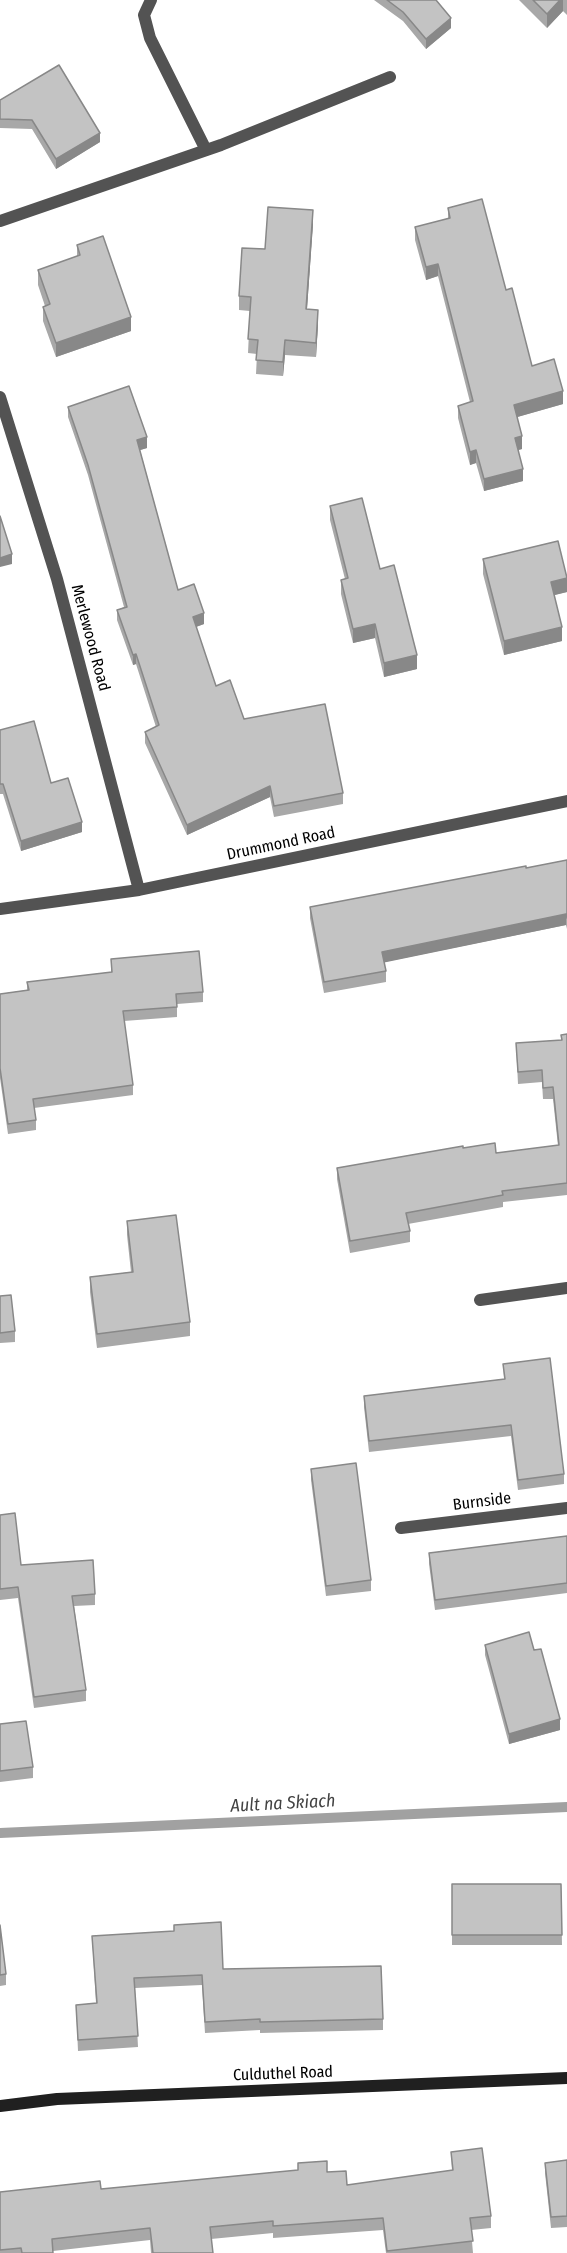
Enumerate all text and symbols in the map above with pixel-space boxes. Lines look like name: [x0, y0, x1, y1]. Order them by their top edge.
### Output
street label: Merlewood Road: [67, 583, 113, 693]
street label: Drummond Road: [225, 823, 337, 865]
street label: Burnside: [452, 1489, 512, 1515]
water label: Ault na Skiach: [230, 1790, 336, 1818]
street label: Culduthel Road: [233, 2063, 333, 2085]

